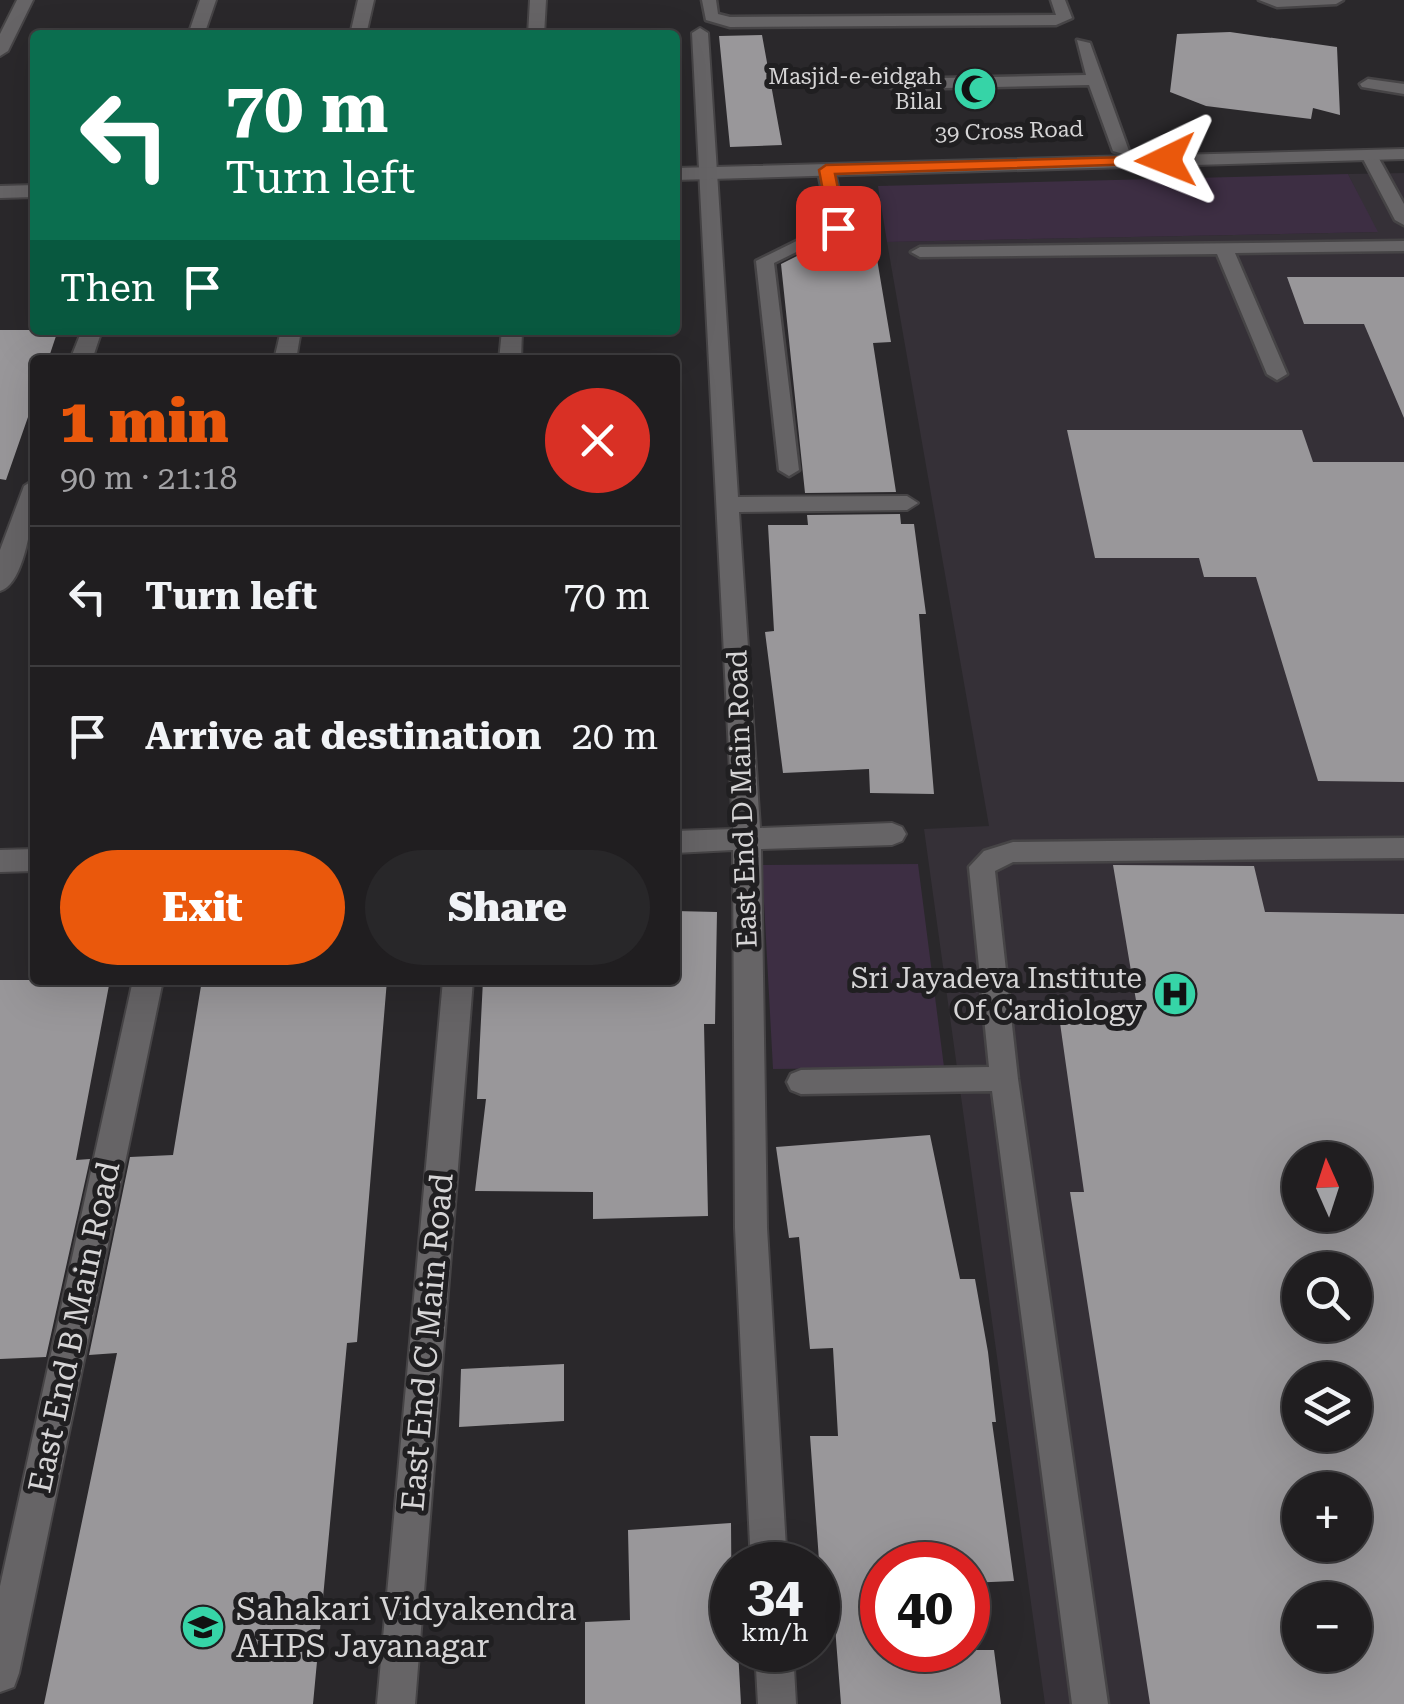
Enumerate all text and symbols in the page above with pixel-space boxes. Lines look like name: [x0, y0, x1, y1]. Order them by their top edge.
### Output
place label: Masjid-e-eidgah Bilal: [768, 64, 942, 114]
mosque icon: Masjid-e-eidgah Bilal: [952, 66, 998, 112]
text: 70 m: [225, 67, 389, 149]
icon: left: [60, 70, 190, 200]
position arrow: [1114, 108, 1218, 212]
street label: 39 Cross Road: [934, 116, 1084, 146]
text: Turn left: [225, 151, 415, 204]
pin: [796, 186, 881, 271]
icon: arrive: [811, 201, 866, 256]
icon: arrive: [175, 260, 230, 315]
text: Then: [60, 266, 155, 310]
text: 1 min: [60, 386, 229, 457]
button: close: [545, 388, 650, 493]
text: 90 m · 21:18: [60, 459, 237, 497]
icon: left: [60, 569, 115, 624]
text: Turn left: [145, 574, 317, 618]
text: 70 m: [563, 574, 650, 618]
street label: East End D Main Road: [720, 649, 764, 949]
icon: arrive: [60, 709, 115, 764]
text: Arrive at destination: [145, 714, 541, 758]
text: 20 m: [571, 714, 658, 758]
button: Exit: [60, 850, 345, 965]
button: Share: [365, 850, 650, 965]
place label: Sri Jayadeva Institute Of Cardiology: [851, 962, 1142, 1027]
hospital icon: Sri Jayadeva Institute Of Cardiology: [1152, 971, 1198, 1017]
north arrow: [1282, 1142, 1372, 1232]
map controls: [1282, 1142, 1372, 1672]
street label: East End B Main Road: [20, 1158, 128, 1496]
street label: East End C Main Road: [393, 1171, 461, 1513]
button: search: [1282, 1252, 1372, 1342]
button: layers: [1282, 1362, 1372, 1452]
button: +: [1282, 1472, 1372, 1562]
speed limit sign: 40: [860, 1542, 990, 1672]
text: 34: [747, 1566, 803, 1624]
button: −: [1282, 1582, 1372, 1672]
place label: Sahakari Vidyakendra AHPS Jayanagar: [236, 1590, 576, 1665]
school or university icon: Sahakari Vidyakendra AHPS Jayanagar: [180, 1604, 226, 1650]
text: km/h: [742, 1618, 808, 1647]

